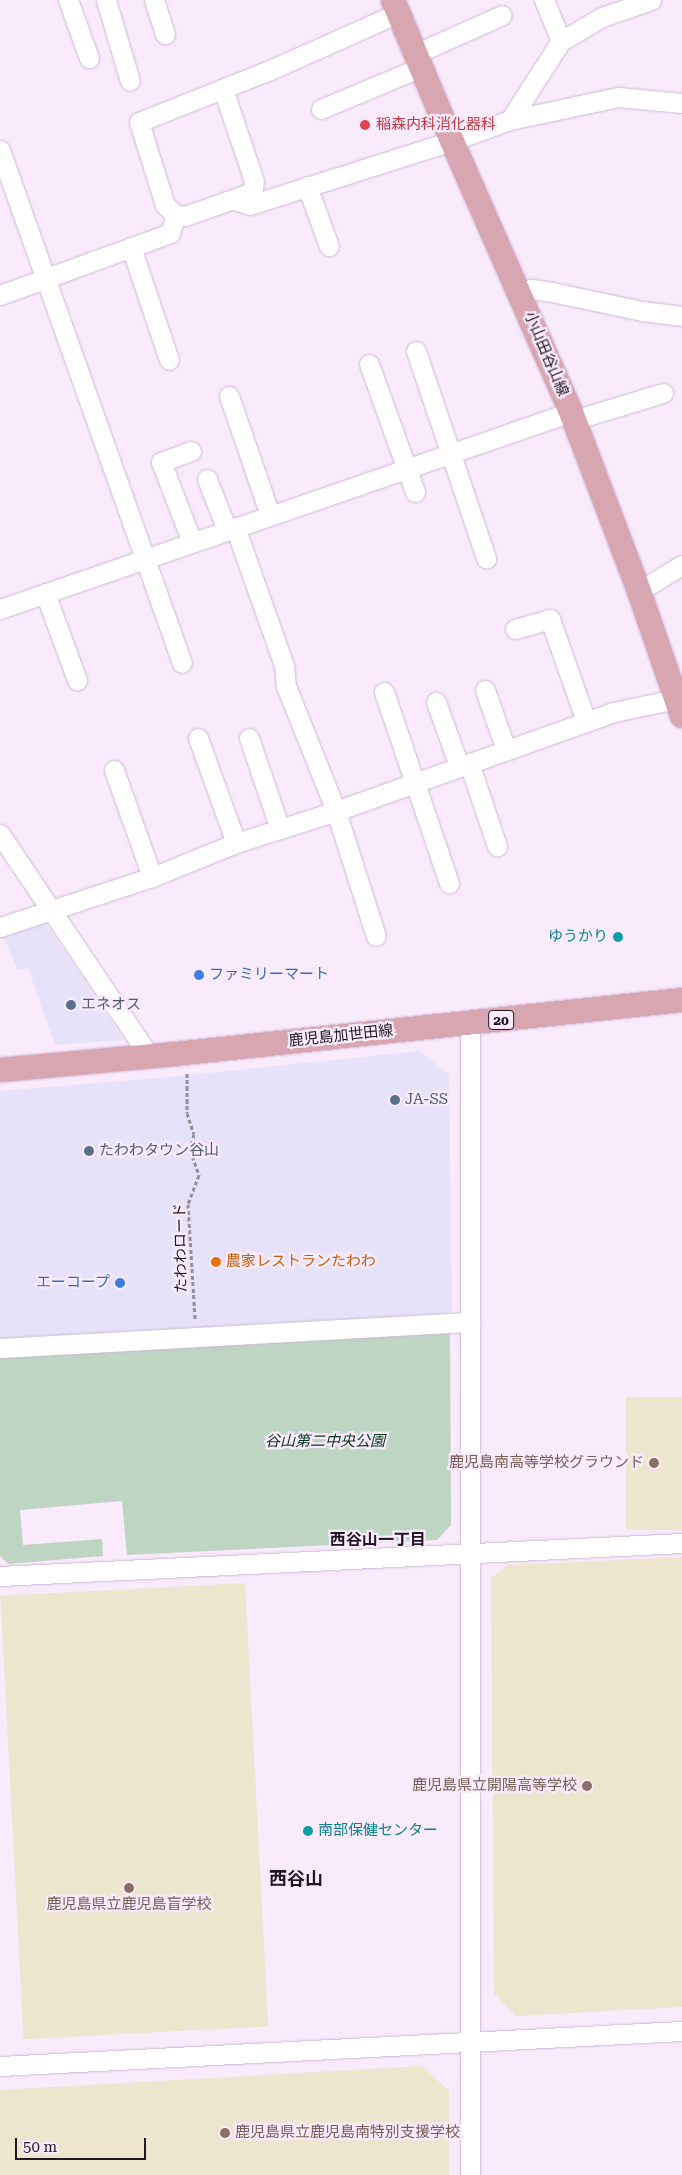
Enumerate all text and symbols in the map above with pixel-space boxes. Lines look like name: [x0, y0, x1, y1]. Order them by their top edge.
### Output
place label: 稲森内科消化器科: [376, 116, 496, 134]
marker: 稲森内科消化器科: [358, 118, 372, 132]
street label: 小山田谷山線: [520, 309, 572, 399]
place label: ゆうかり: [548, 928, 608, 946]
marker: ゆうかり: [612, 931, 624, 943]
place label: ファミリーマート: [209, 966, 329, 984]
marker: ファミリーマート: [193, 969, 205, 981]
place label: エネオス: [81, 996, 141, 1014]
marker: エネオス: [65, 999, 77, 1011]
road number: 20: [487, 1008, 515, 1032]
street label: 鹿児島加世田線: [288, 1022, 394, 1050]
place label: JA-SS: [405, 1091, 448, 1109]
marker: JA-SS: [389, 1094, 401, 1106]
place label: たわわタウン谷山: [99, 1142, 219, 1160]
marker: たわわタウン谷山: [83, 1145, 95, 1157]
street label: たわわロード: [171, 1203, 191, 1293]
place label: 農家レストランたわわ: [226, 1253, 376, 1271]
marker: 農家レストランたわわ: [210, 1256, 222, 1268]
place label: エーコープ: [35, 1274, 110, 1292]
marker: エーコープ: [114, 1277, 126, 1289]
park label: 谷山第二中央公園: [265, 1433, 385, 1451]
place label: 鹿児島南高等学校グラウンド: [449, 1454, 644, 1472]
marker: 鹿児島南高等学校グラウンド: [648, 1457, 660, 1469]
district label: 西谷山一丁目: [330, 1530, 426, 1550]
place label: 鹿児島県立開陽高等学校: [412, 1777, 577, 1795]
marker: 鹿児島県立開陽高等学校: [581, 1780, 593, 1792]
place label: 南部保健センター: [318, 1822, 438, 1840]
marker: 南部保健センター: [302, 1825, 314, 1837]
district label: 西谷山: [269, 1868, 323, 1890]
marker: 鹿児島県立鹿児島盲学校: [123, 1882, 135, 1894]
place label: 鹿児島県立鹿児島盲学校: [47, 1896, 211, 1914]
place label: 鹿児島県立鹿児島南特別支援学校: [235, 2124, 460, 2142]
marker: 鹿児島県立鹿児島南特別支援学校: [219, 2127, 231, 2139]
scale bar: [18, 2128, 149, 2160]
text: 50 m: [23, 2138, 57, 2156]

